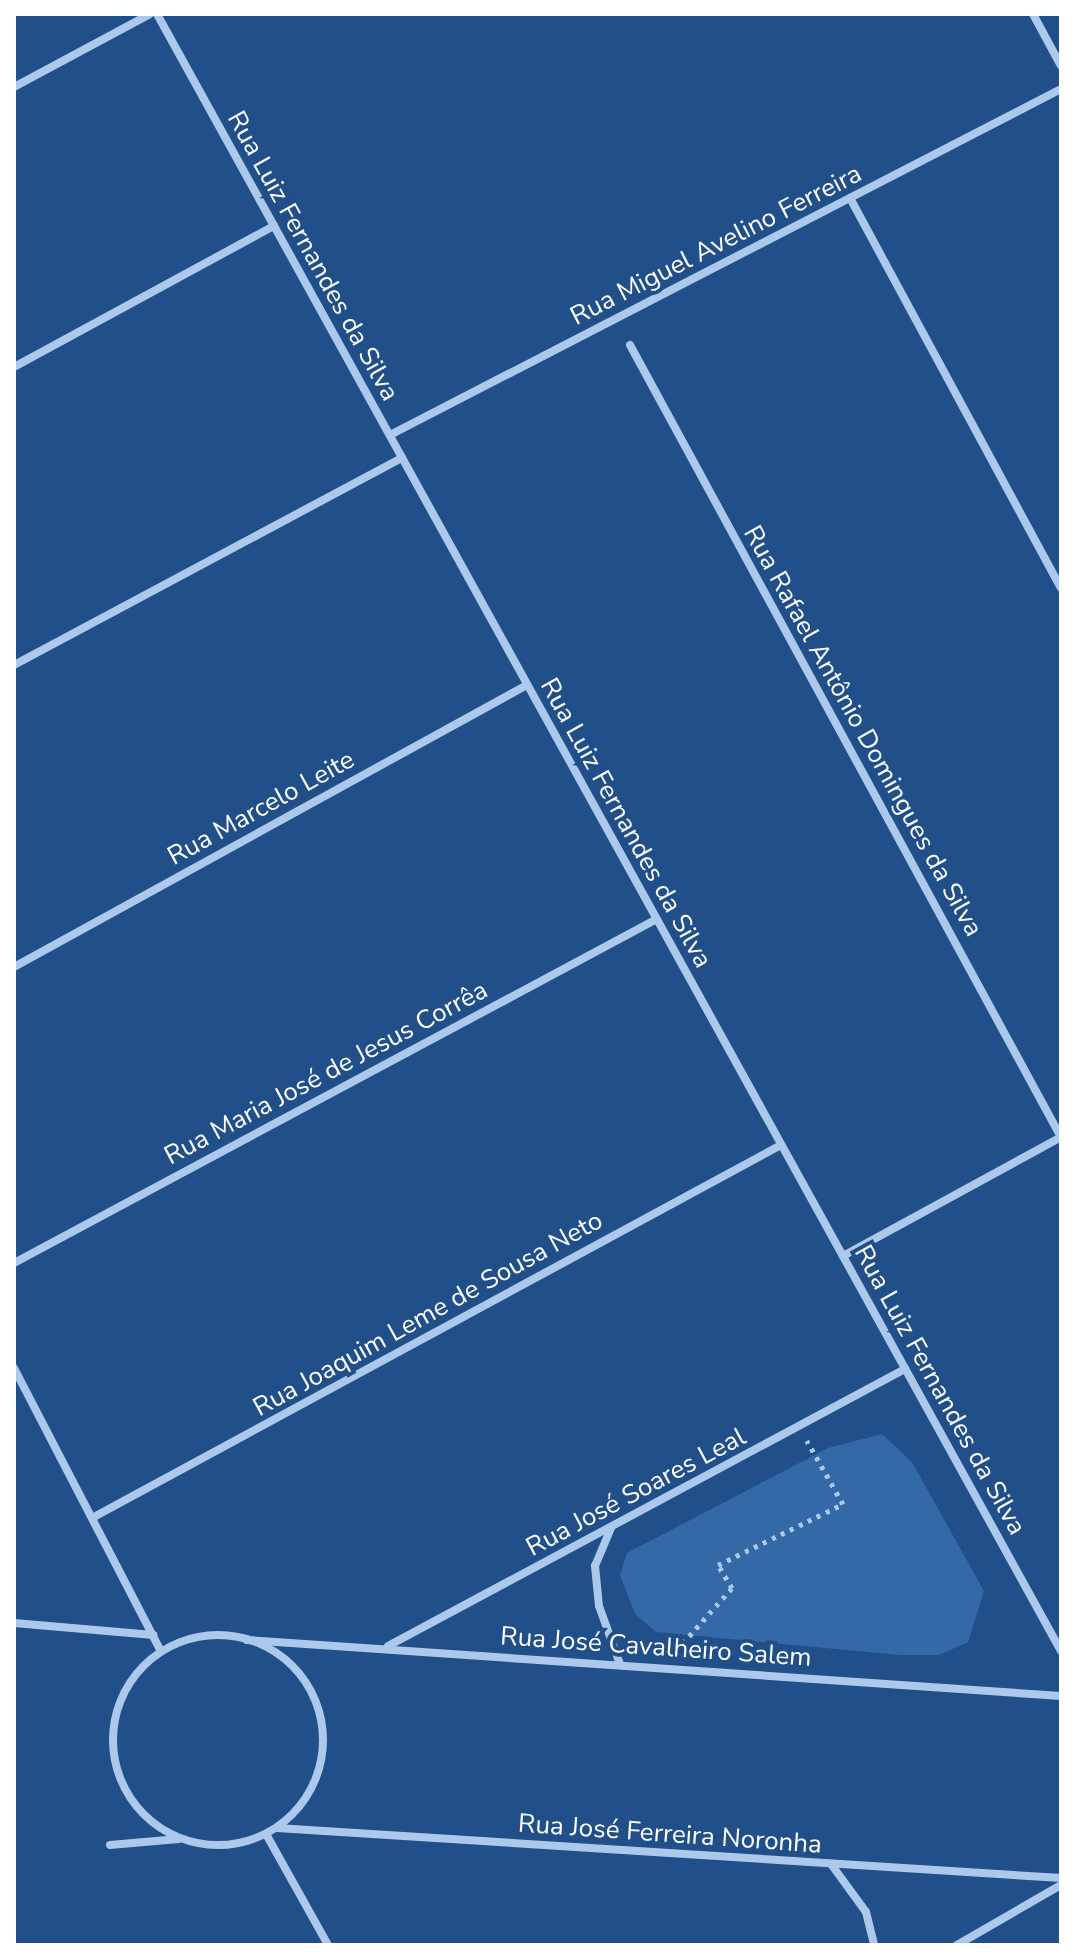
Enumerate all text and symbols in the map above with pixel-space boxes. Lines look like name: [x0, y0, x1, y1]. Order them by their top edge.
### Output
street label: Rua Luiz Fernandes da Silva: [220, 106, 406, 406]
street label: Rua Miguel Avelino Ferreira: [565, 158, 867, 332]
street label: Rua Rafael Antônio Domingues da Silva: [737, 520, 989, 942]
street label: Rua Luiz Fernandes da Silva: [533, 673, 719, 973]
street label: Rua Marcelo Leite: [162, 744, 360, 872]
street label: Rua Maria José de Jesus Corrêa: [159, 974, 493, 1172]
street label: Rua Joaquim Leme de Sousa Neto: [248, 1205, 608, 1423]
street label: Rua Luiz Fernandes da Silva: [847, 1240, 1033, 1540]
street label: Rua José Soares Leal: [521, 1421, 751, 1563]
street label: Rua José Cavalheiro Salem: [499, 1621, 813, 1673]
street label: Rua José Ferreira Noronha: [517, 1808, 823, 1860]

